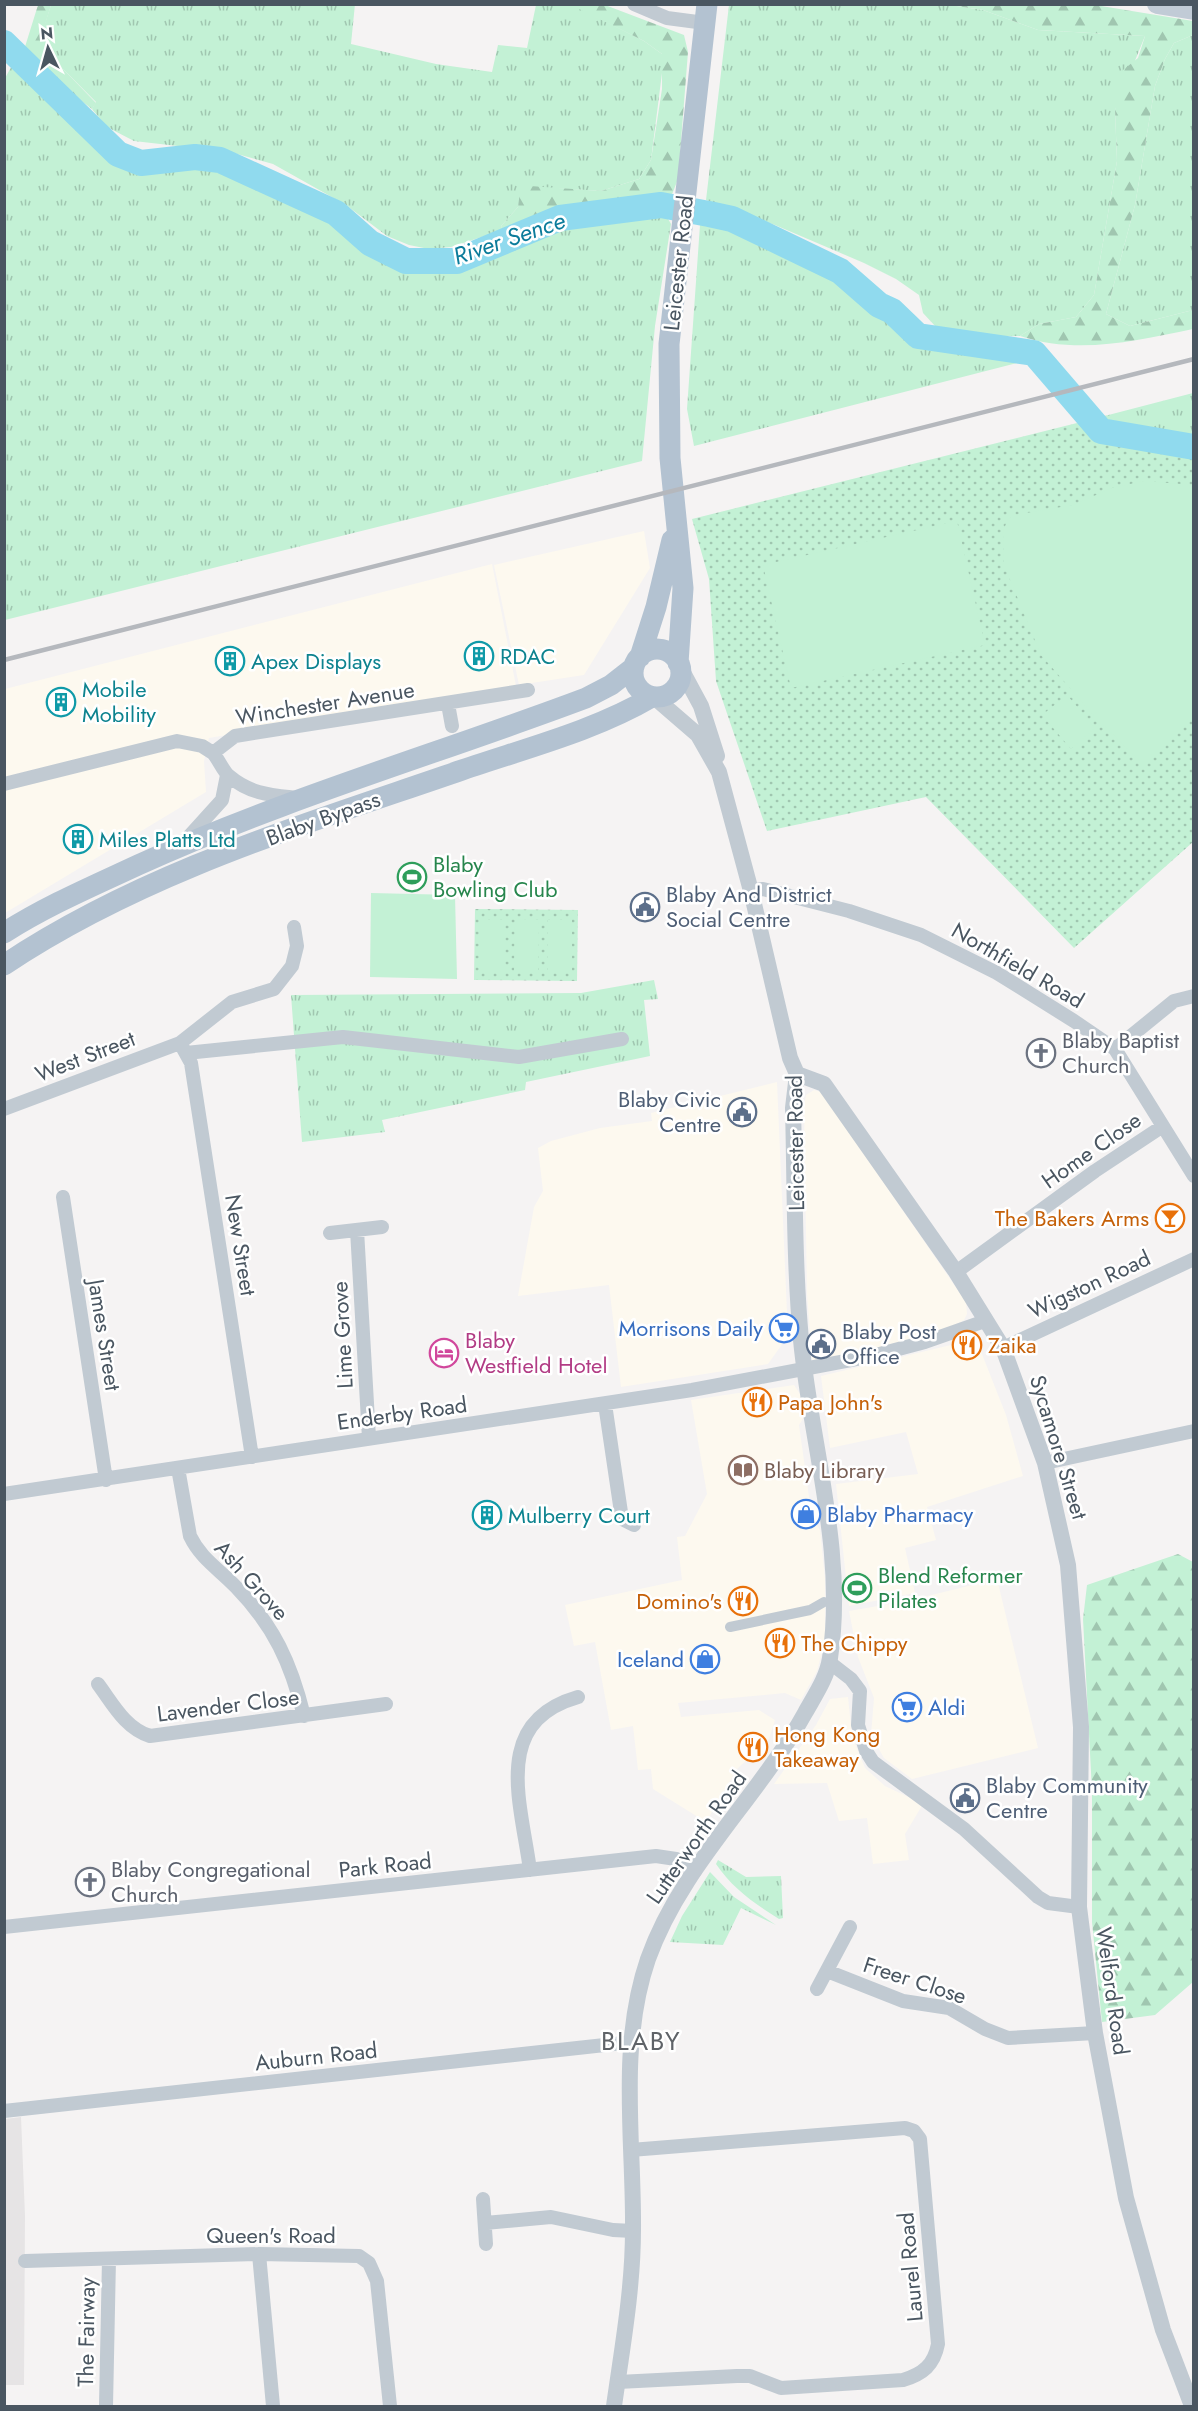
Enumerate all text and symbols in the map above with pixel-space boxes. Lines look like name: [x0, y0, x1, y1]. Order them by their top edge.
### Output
north arrow: [18, 18, 78, 78]
text: N: [39, 22, 54, 46]
street label: Leicester Road: [655, 194, 701, 332]
water label: River Sence: [448, 203, 570, 273]
building icon: RDAC: [463, 640, 495, 672]
place label: RDAC: [500, 640, 556, 672]
building icon: Apex Displays: [214, 645, 246, 677]
place label: Apex Displays: [251, 645, 381, 677]
place label: Mobile Mobility: [82, 673, 156, 730]
street label: Winchester Avenue: [233, 673, 417, 733]
building icon: Mobile Mobility: [45, 686, 77, 718]
street label: Blaby Bypass: [262, 783, 385, 853]
building icon: Miles Platts Ltd: [62, 823, 94, 855]
place label: Miles Platts Ltd: [99, 823, 236, 855]
place label: Blaby Bowling Club: [433, 848, 558, 905]
sports icon: Blaby Bowling Club: [396, 861, 428, 893]
place label: Blaby And District Social Centre: [666, 878, 832, 935]
public building icon: Blaby And District Social Centre: [629, 891, 661, 923]
street label: Northfield Road: [946, 914, 1090, 1016]
street label: West Street: [30, 1022, 140, 1090]
place label: Blaby Baptist Church: [1062, 1024, 1180, 1081]
church icon: Blaby Baptist Church: [1025, 1037, 1057, 1069]
street label: Leicester Road: [778, 1075, 812, 1211]
place label: Blaby Civic Centre: [618, 1083, 721, 1140]
public building icon: Blaby Civic Centre: [726, 1096, 758, 1128]
street label: Home Close: [1035, 1104, 1147, 1196]
street label: New Street: [217, 1192, 265, 1299]
place label: The Bakers Arms: [995, 1202, 1149, 1234]
bar icon: The Bakers Arms: [1154, 1202, 1186, 1234]
street label: Wigston Road: [1023, 1242, 1155, 1326]
street label: James Street: [80, 1274, 130, 1394]
street label: Lime Grove: [323, 1281, 361, 1389]
place label: Morrisons Daily: [618, 1312, 763, 1344]
supermarket icon: Morrisons Daily: [768, 1312, 800, 1344]
place label: Blaby Post Office: [842, 1315, 937, 1372]
place label: Blaby Westfield Hotel: [465, 1324, 607, 1381]
public building icon: Blaby Post Office: [805, 1328, 837, 1360]
restaurant icon: Zaika: [951, 1329, 983, 1361]
place label: Zaika: [988, 1329, 1037, 1361]
hotel icon: Blaby Westfield Hotel: [428, 1337, 460, 1369]
street label: Sycamore Street: [1022, 1371, 1096, 1524]
restaurant icon: Papa John's: [741, 1386, 773, 1418]
place label: Papa John's: [778, 1386, 883, 1418]
street label: Enderby Road: [335, 1388, 469, 1438]
library icon: Blaby Library: [727, 1454, 759, 1486]
place label: Blaby Library: [764, 1454, 885, 1486]
shop icon: Blaby Pharmacy: [790, 1498, 822, 1530]
place label: Blaby Pharmacy: [827, 1498, 973, 1530]
building icon: Mulberry Court: [471, 1499, 503, 1531]
place label: Mulberry Court: [508, 1499, 651, 1531]
street label: Ash Grove: [207, 1533, 297, 1627]
place label: Blend Reformer Pilates: [878, 1559, 1023, 1616]
sports icon: Blend Reformer Pilates: [841, 1572, 873, 1604]
place label: Domino's: [636, 1585, 722, 1617]
restaurant icon: Domino's: [727, 1585, 759, 1617]
restaurant icon: The Chippy: [764, 1627, 796, 1659]
place label: The Chippy: [801, 1627, 908, 1659]
place label: Iceland: [617, 1643, 684, 1675]
shop icon: Iceland: [689, 1643, 721, 1675]
street label: Lavender Close: [155, 1680, 301, 1730]
supermarket icon: Aldi: [891, 1691, 923, 1723]
place label: Aldi: [928, 1691, 966, 1723]
place label: Hong Kong Takeaway: [774, 1718, 880, 1775]
restaurant icon: Hong Kong Takeaway: [737, 1731, 769, 1763]
street label: Lutterworth Road: [638, 1764, 754, 1910]
place label: Blaby Community Centre: [986, 1769, 1148, 1826]
public building icon: Blaby Community Centre: [949, 1782, 981, 1814]
street label: Park Road: [337, 1844, 433, 1886]
place label: Blaby Congregational Church: [111, 1853, 310, 1910]
church icon: Blaby Congregational Church: [74, 1866, 106, 1898]
street label: Welford Road: [1088, 1925, 1138, 2057]
street label: Freer Close: [859, 1948, 971, 2012]
district label: BLABY: [601, 2022, 681, 2060]
street label: Auburn Road: [253, 2034, 379, 2078]
street label: Laurel Road: [889, 2211, 931, 2323]
street label: Queen's Road: [206, 2219, 336, 2251]
street label: The Fairway: [69, 2277, 103, 2387]

